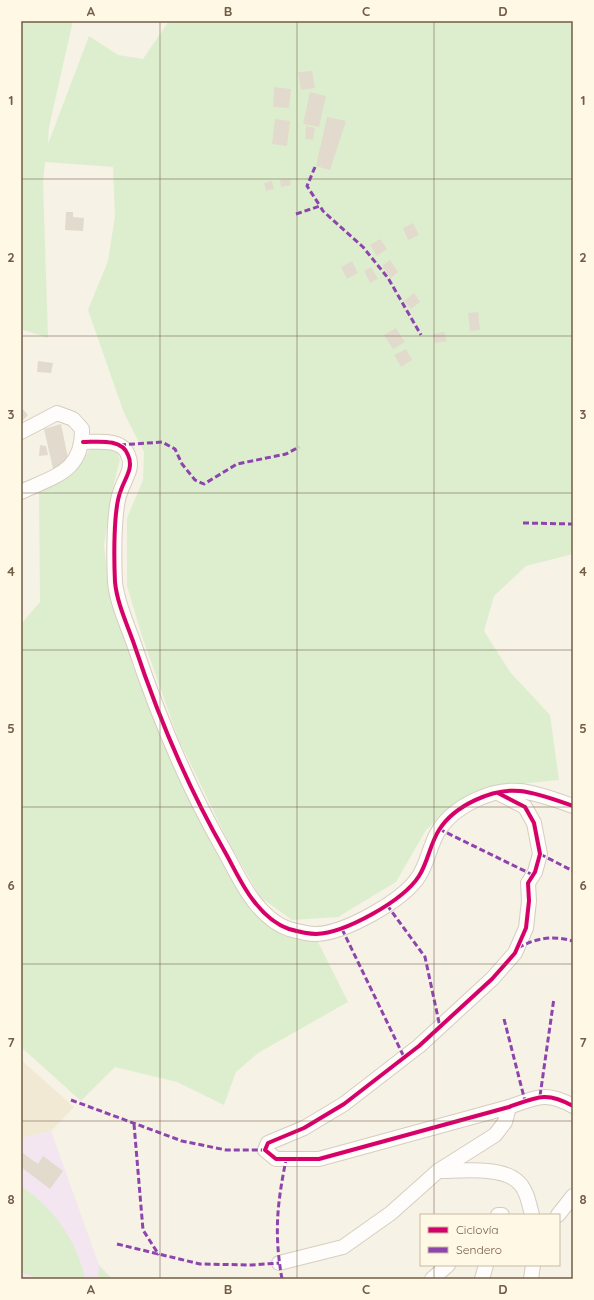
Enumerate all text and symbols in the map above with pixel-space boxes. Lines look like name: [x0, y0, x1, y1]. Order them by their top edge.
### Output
text: A: [87, 3, 96, 19]
text: B: [224, 3, 232, 19]
text: C: [362, 3, 370, 19]
text: D: [498, 3, 508, 19]
text: 1: [8, 92, 14, 108]
text: 1: [580, 92, 586, 108]
text: 2: [7, 249, 15, 265]
text: 2: [579, 249, 587, 265]
text: 3: [8, 406, 15, 422]
text: 3: [580, 406, 587, 422]
text: 4: [7, 563, 15, 579]
text: 4: [579, 563, 587, 579]
text: 5: [7, 720, 15, 736]
text: 5: [579, 720, 587, 736]
text: 6: [7, 877, 15, 893]
text: 6: [579, 877, 587, 893]
text: 7: [7, 1034, 15, 1050]
text: 7: [579, 1034, 587, 1050]
text: 8: [7, 1191, 15, 1207]
text: 8: [579, 1191, 587, 1207]
legend: [420, 1214, 560, 1266]
text: Ciclovía: [456, 1222, 499, 1237]
text: Sendero: [456, 1242, 502, 1257]
text: A: [87, 1281, 96, 1297]
text: B: [224, 1281, 232, 1297]
text: C: [362, 1281, 370, 1297]
text: D: [498, 1281, 508, 1297]

